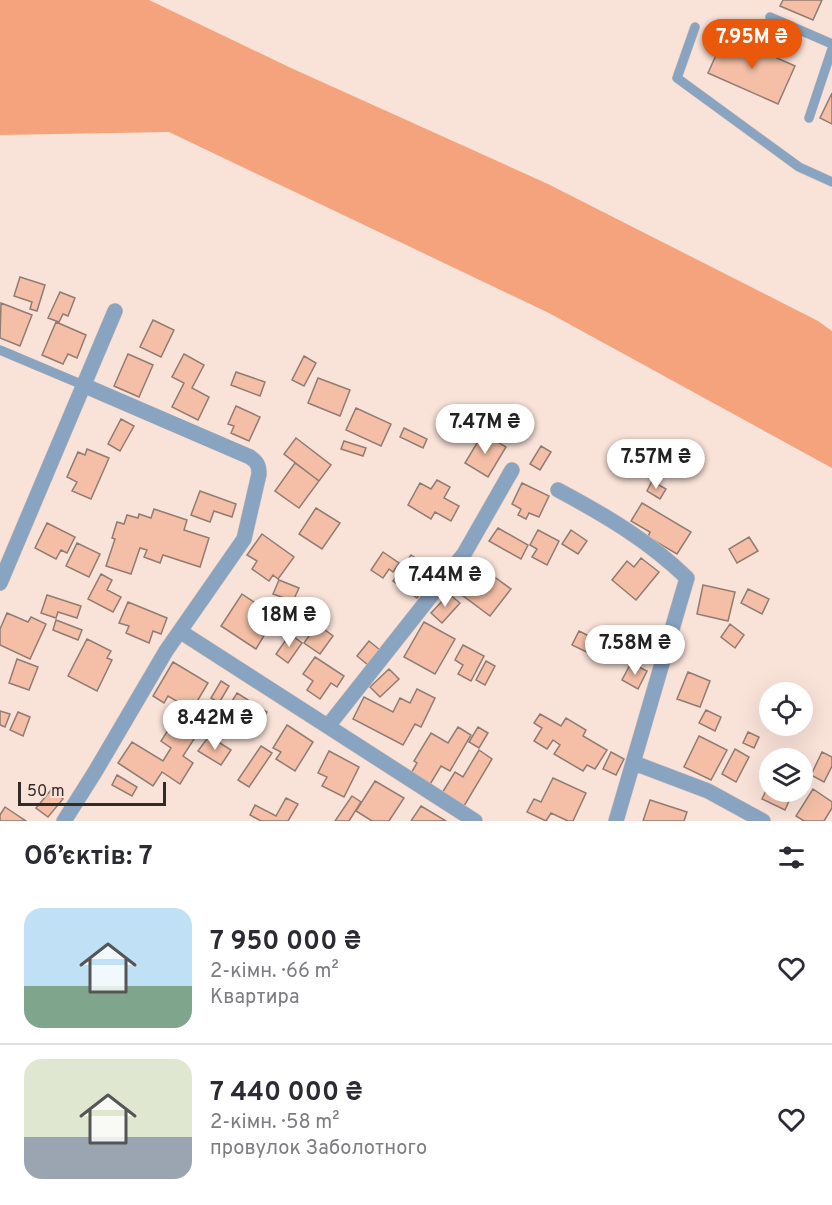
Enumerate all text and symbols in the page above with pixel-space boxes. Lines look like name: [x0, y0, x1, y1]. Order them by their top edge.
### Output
pin: 7.95M ₴: [697, 19, 807, 70]
text: 7.95M ₴: [716, 25, 788, 51]
pin: 7.47M ₴: [430, 404, 540, 455]
text: 7.47M ₴: [450, 410, 520, 436]
pin: 7.57M ₴: [601, 439, 711, 490]
text: 7.57M ₴: [621, 445, 691, 471]
pin: 7.44M ₴: [390, 557, 500, 608]
text: 7.44M ₴: [408, 563, 482, 589]
pin: 18M ₴: [247, 597, 331, 648]
text: 18M ₴: [262, 603, 316, 629]
pin: 7.58M ₴: [580, 625, 690, 676]
text: 7.58M ₴: [599, 631, 671, 657]
map controls: [759, 682, 813, 802]
button: locate: [759, 682, 813, 736]
pin: 8.42M ₴: [160, 700, 270, 751]
text: 8.42M ₴: [177, 706, 253, 732]
button: layers: [759, 748, 813, 802]
scale bar: [18, 779, 166, 806]
text: 50 m: [27, 782, 65, 802]
text: Об’єктів: 7: [24, 841, 153, 874]
icon: filters: [775, 841, 808, 874]
text: 7 950 000 ₴: [210, 926, 361, 959]
icon: home: [72, 932, 144, 1004]
icon: heart: [775, 952, 808, 985]
text: 2-кімн. · 66 m²: [210, 959, 339, 985]
text: Квартира: [210, 985, 299, 1011]
text: 7 440 000 ₴: [210, 1077, 363, 1110]
icon: home: [72, 1083, 144, 1155]
icon: heart: [775, 1103, 808, 1136]
text: 2-кімн. · 58 m²: [210, 1110, 340, 1136]
text: провулок Заболотного: [210, 1136, 427, 1162]

